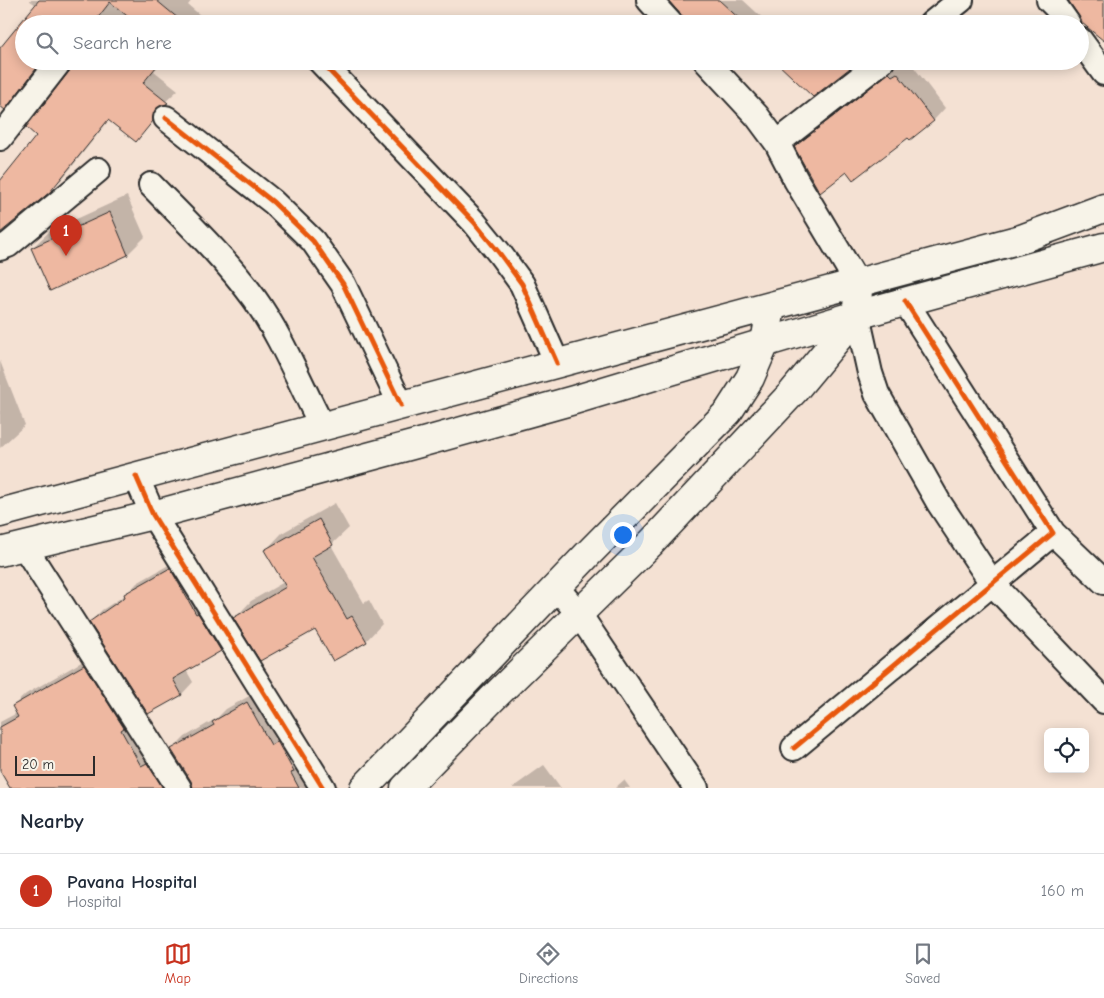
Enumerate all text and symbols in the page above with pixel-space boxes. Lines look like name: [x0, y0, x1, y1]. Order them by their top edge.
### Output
search box: [15, 15, 1089, 70]
icon: search: [33, 29, 61, 57]
text: Search here: [73, 32, 172, 54]
pin: 1: [50, 215, 82, 256]
your location: [610, 522, 636, 548]
map controls: [1044, 728, 1089, 773]
button: locate: [1044, 728, 1089, 773]
scale bar: [15, 753, 95, 776]
text: 20 m: [22, 756, 54, 773]
text: Nearby: [20, 809, 84, 833]
text: Pavana Hospital: [67, 871, 197, 893]
text: 1: [33, 882, 39, 900]
text: 160 m: [1041, 882, 1084, 900]
text: Hospital: [67, 893, 122, 911]
tab: Map: [164, 940, 192, 987]
tab: Directions: [519, 940, 578, 987]
tab: Saved: [905, 940, 940, 987]

